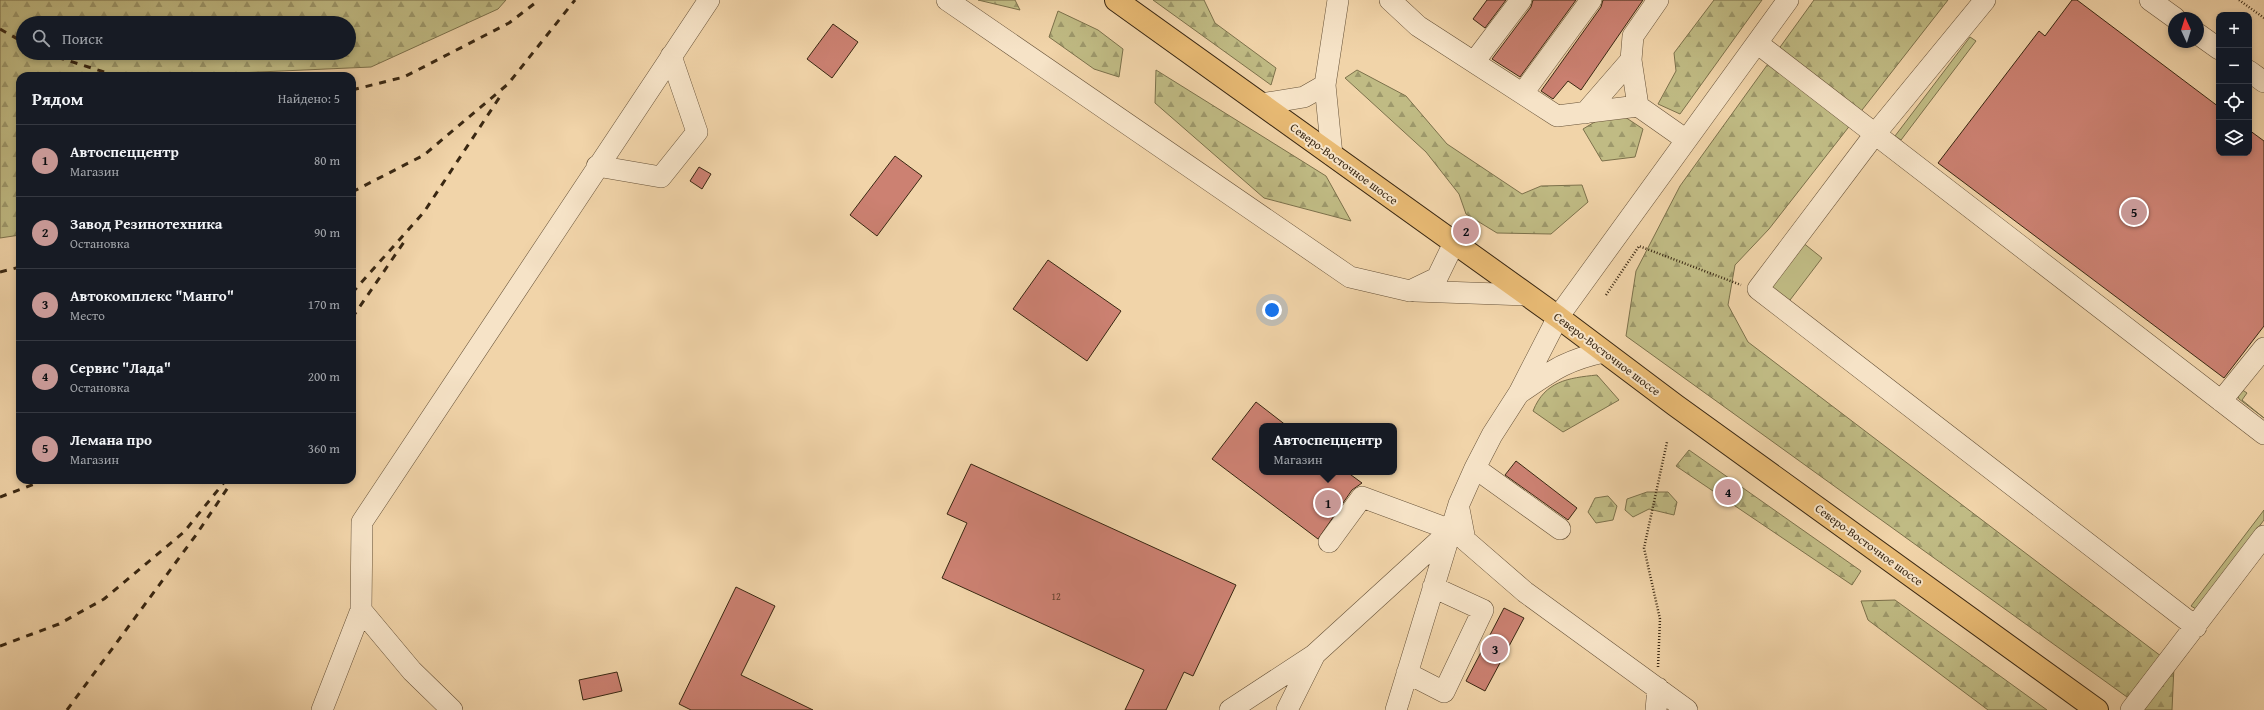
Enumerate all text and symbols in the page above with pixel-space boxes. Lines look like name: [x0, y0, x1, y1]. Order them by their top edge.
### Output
north arrow: [2168, 12, 2204, 48]
map controls: [2216, 12, 2252, 156]
button: +: [2216, 12, 2252, 48]
search box: [16, 16, 356, 60]
icon: search: [30, 27, 52, 49]
text: Поиск: [62, 28, 103, 49]
button: −: [2216, 48, 2252, 84]
button: locate: [2216, 84, 2252, 120]
text: Рядом: [32, 86, 83, 111]
text: Найдено: 5: [278, 89, 340, 108]
street label: Северо-Восточное шоссе: [1287, 119, 1402, 209]
button: layers: [2216, 120, 2252, 156]
text: Автоспеццентр: [70, 141, 179, 162]
text: 1: [42, 151, 48, 170]
text: 80 m: [314, 151, 340, 170]
text: Магазин: [70, 162, 119, 181]
pin: 5: [2121, 197, 2147, 227]
text: Завод Резинотехника: [70, 213, 222, 234]
pin: 2: [1453, 216, 1479, 246]
text: 2: [42, 223, 48, 242]
text: 90 m: [314, 223, 340, 242]
text: Остановка: [70, 234, 130, 253]
text: Автокомплекс "Манго": [70, 285, 234, 306]
text: 3: [42, 295, 48, 314]
text: 170 m: [308, 295, 340, 314]
your location: [1262, 300, 1282, 320]
text: Место: [70, 306, 105, 325]
street label: Северо-Восточное шоссе: [1550, 308, 1665, 400]
text: Сервис "Лада": [70, 357, 171, 378]
text: 4: [42, 367, 48, 386]
text: 200 m: [308, 367, 340, 386]
text: Остановка: [70, 378, 130, 397]
popup: [1259, 423, 1397, 475]
text: Лемана про: [70, 429, 152, 450]
text: Автоспеццентр: [1274, 429, 1382, 450]
text: 5: [42, 439, 48, 458]
text: 360 m: [308, 439, 340, 458]
text: Магазин: [70, 450, 119, 469]
text: Магазин: [1274, 450, 1323, 469]
pin: 4: [1715, 477, 1741, 507]
pin: 1: [1315, 488, 1341, 518]
street label: Северо-Восточное шоссе: [1812, 500, 1927, 590]
house number: 12: [1051, 589, 1061, 604]
pin: 3: [1482, 634, 1508, 664]

